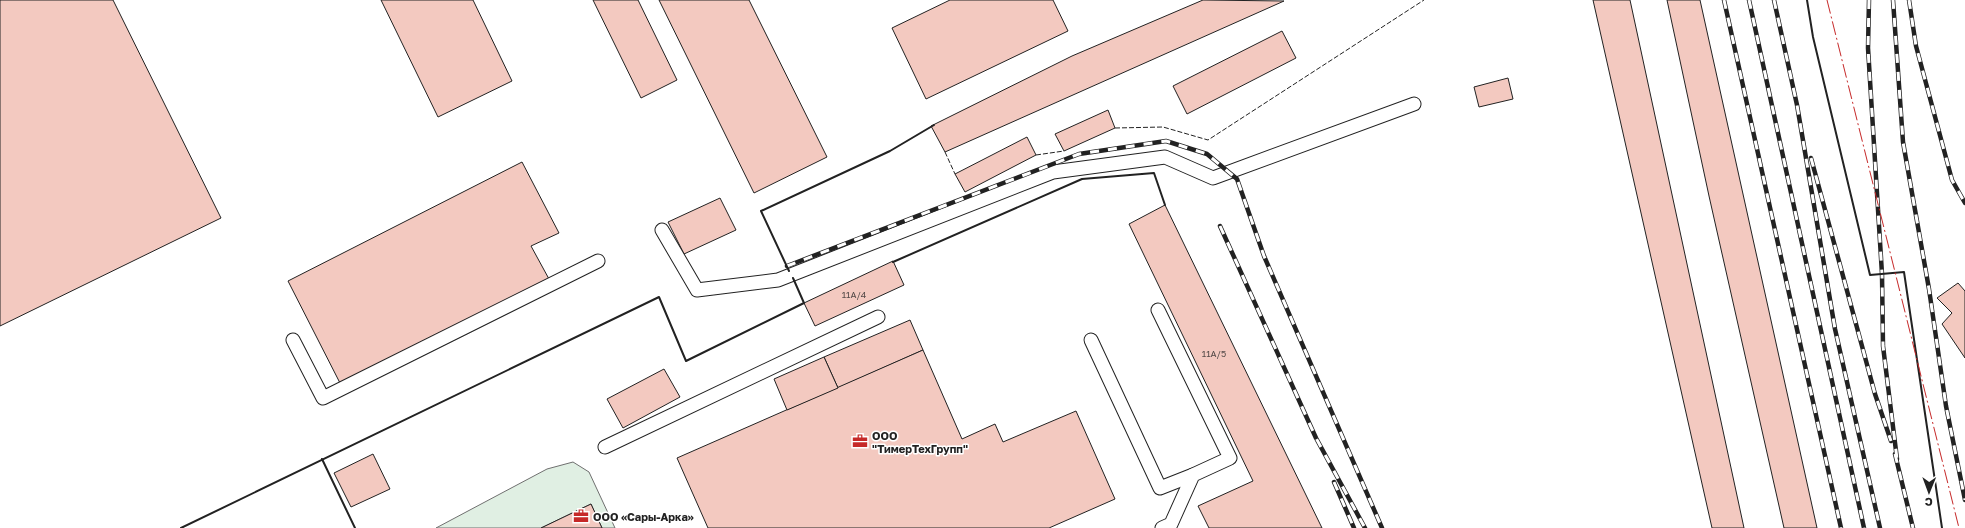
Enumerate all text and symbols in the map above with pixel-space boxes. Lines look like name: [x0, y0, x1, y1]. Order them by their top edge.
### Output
house number: 11А/4: [842, 289, 867, 300]
house number: 11А/5: [1202, 348, 1226, 359]
place label: ООО "ТимерТехГрупп": [872, 429, 968, 455]
office icon: ООО "ТимерТехГрупп": [851, 432, 869, 450]
north arrow: [1909, 472, 1949, 512]
text: С: [1925, 496, 1933, 509]
office icon: ООО «Сары-Арка»: [572, 507, 590, 525]
place label: ООО «Сары-Арка»: [593, 510, 694, 523]

